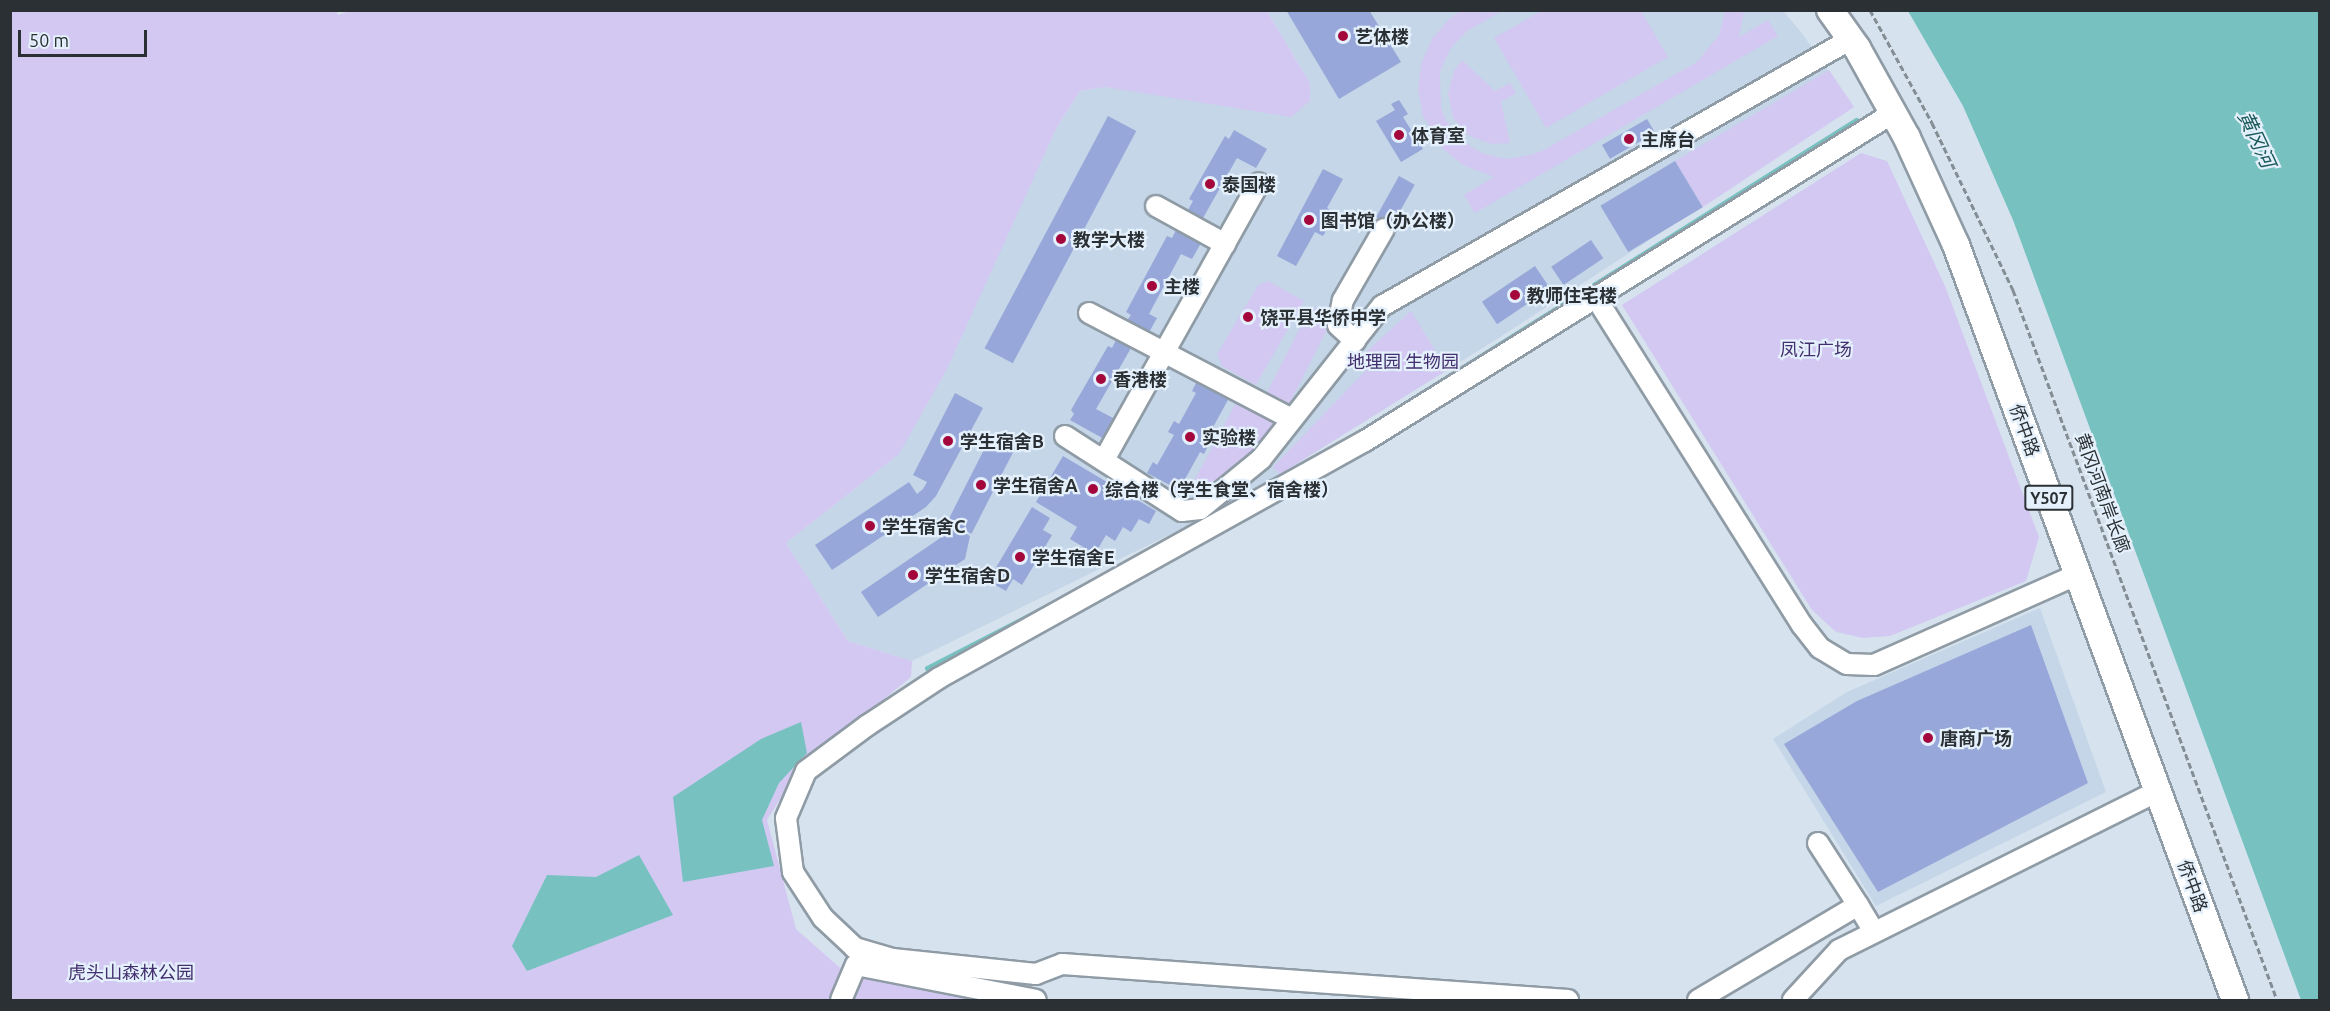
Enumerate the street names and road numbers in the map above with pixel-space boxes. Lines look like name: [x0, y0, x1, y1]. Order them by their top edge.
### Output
street label: 侨中路: [2006, 401, 2044, 459]
street label: 黄冈河南岸长廊: [2071, 430, 2135, 556]
road number: Y507: [2024, 485, 2074, 511]
street label: 侨中路: [2174, 857, 2212, 915]

